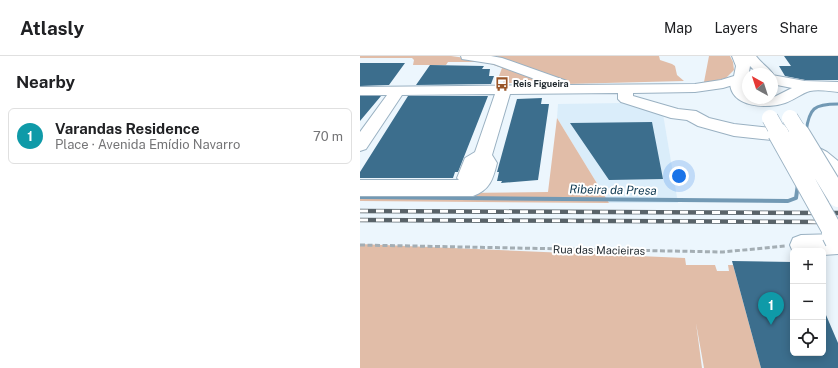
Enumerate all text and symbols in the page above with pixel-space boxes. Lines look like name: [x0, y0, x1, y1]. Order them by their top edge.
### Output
text: Atlasly: [20, 17, 84, 39]
text: Map: [664, 20, 692, 36]
text: Layers: [714, 20, 758, 36]
text: Share: [780, 20, 818, 36]
north arrow: [742, 68, 778, 104]
text: Nearby: [16, 72, 75, 92]
bus stop icon: Reis Figueira: [494, 76, 510, 92]
place label: Reis Figueira: [513, 78, 569, 89]
text: Varandas Residence: [55, 120, 200, 137]
text: 1: [27, 129, 33, 144]
text: 70 m: [313, 129, 343, 144]
text: Place · Avenida Emídio Navarro: [55, 137, 240, 152]
your location: [669, 166, 689, 186]
water label: Ribeira da Presa: [569, 182, 657, 198]
street label: Rua das Macieiras: [553, 243, 646, 257]
map controls: [790, 248, 826, 356]
button: +: [790, 248, 826, 284]
button: −: [790, 284, 826, 320]
pin: 1: [758, 292, 784, 325]
button: locate: [790, 320, 826, 356]

